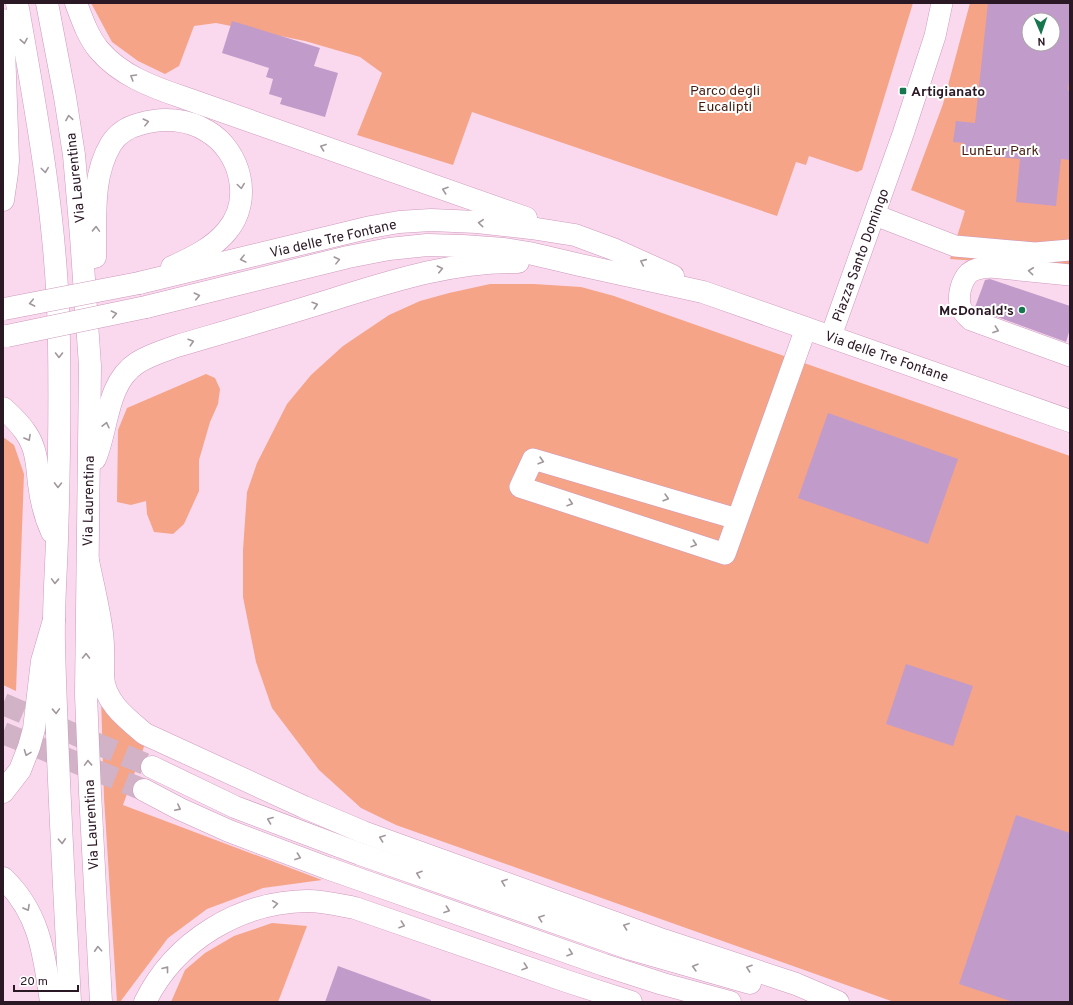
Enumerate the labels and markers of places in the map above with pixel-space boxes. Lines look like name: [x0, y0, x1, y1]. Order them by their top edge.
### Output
place label: Artigianato: [911, 84, 985, 101]
marker: Artigianato: [898, 86, 908, 96]
place label: McDonald's: [939, 303, 1014, 320]
marker: McDonald's: [1017, 305, 1027, 315]

